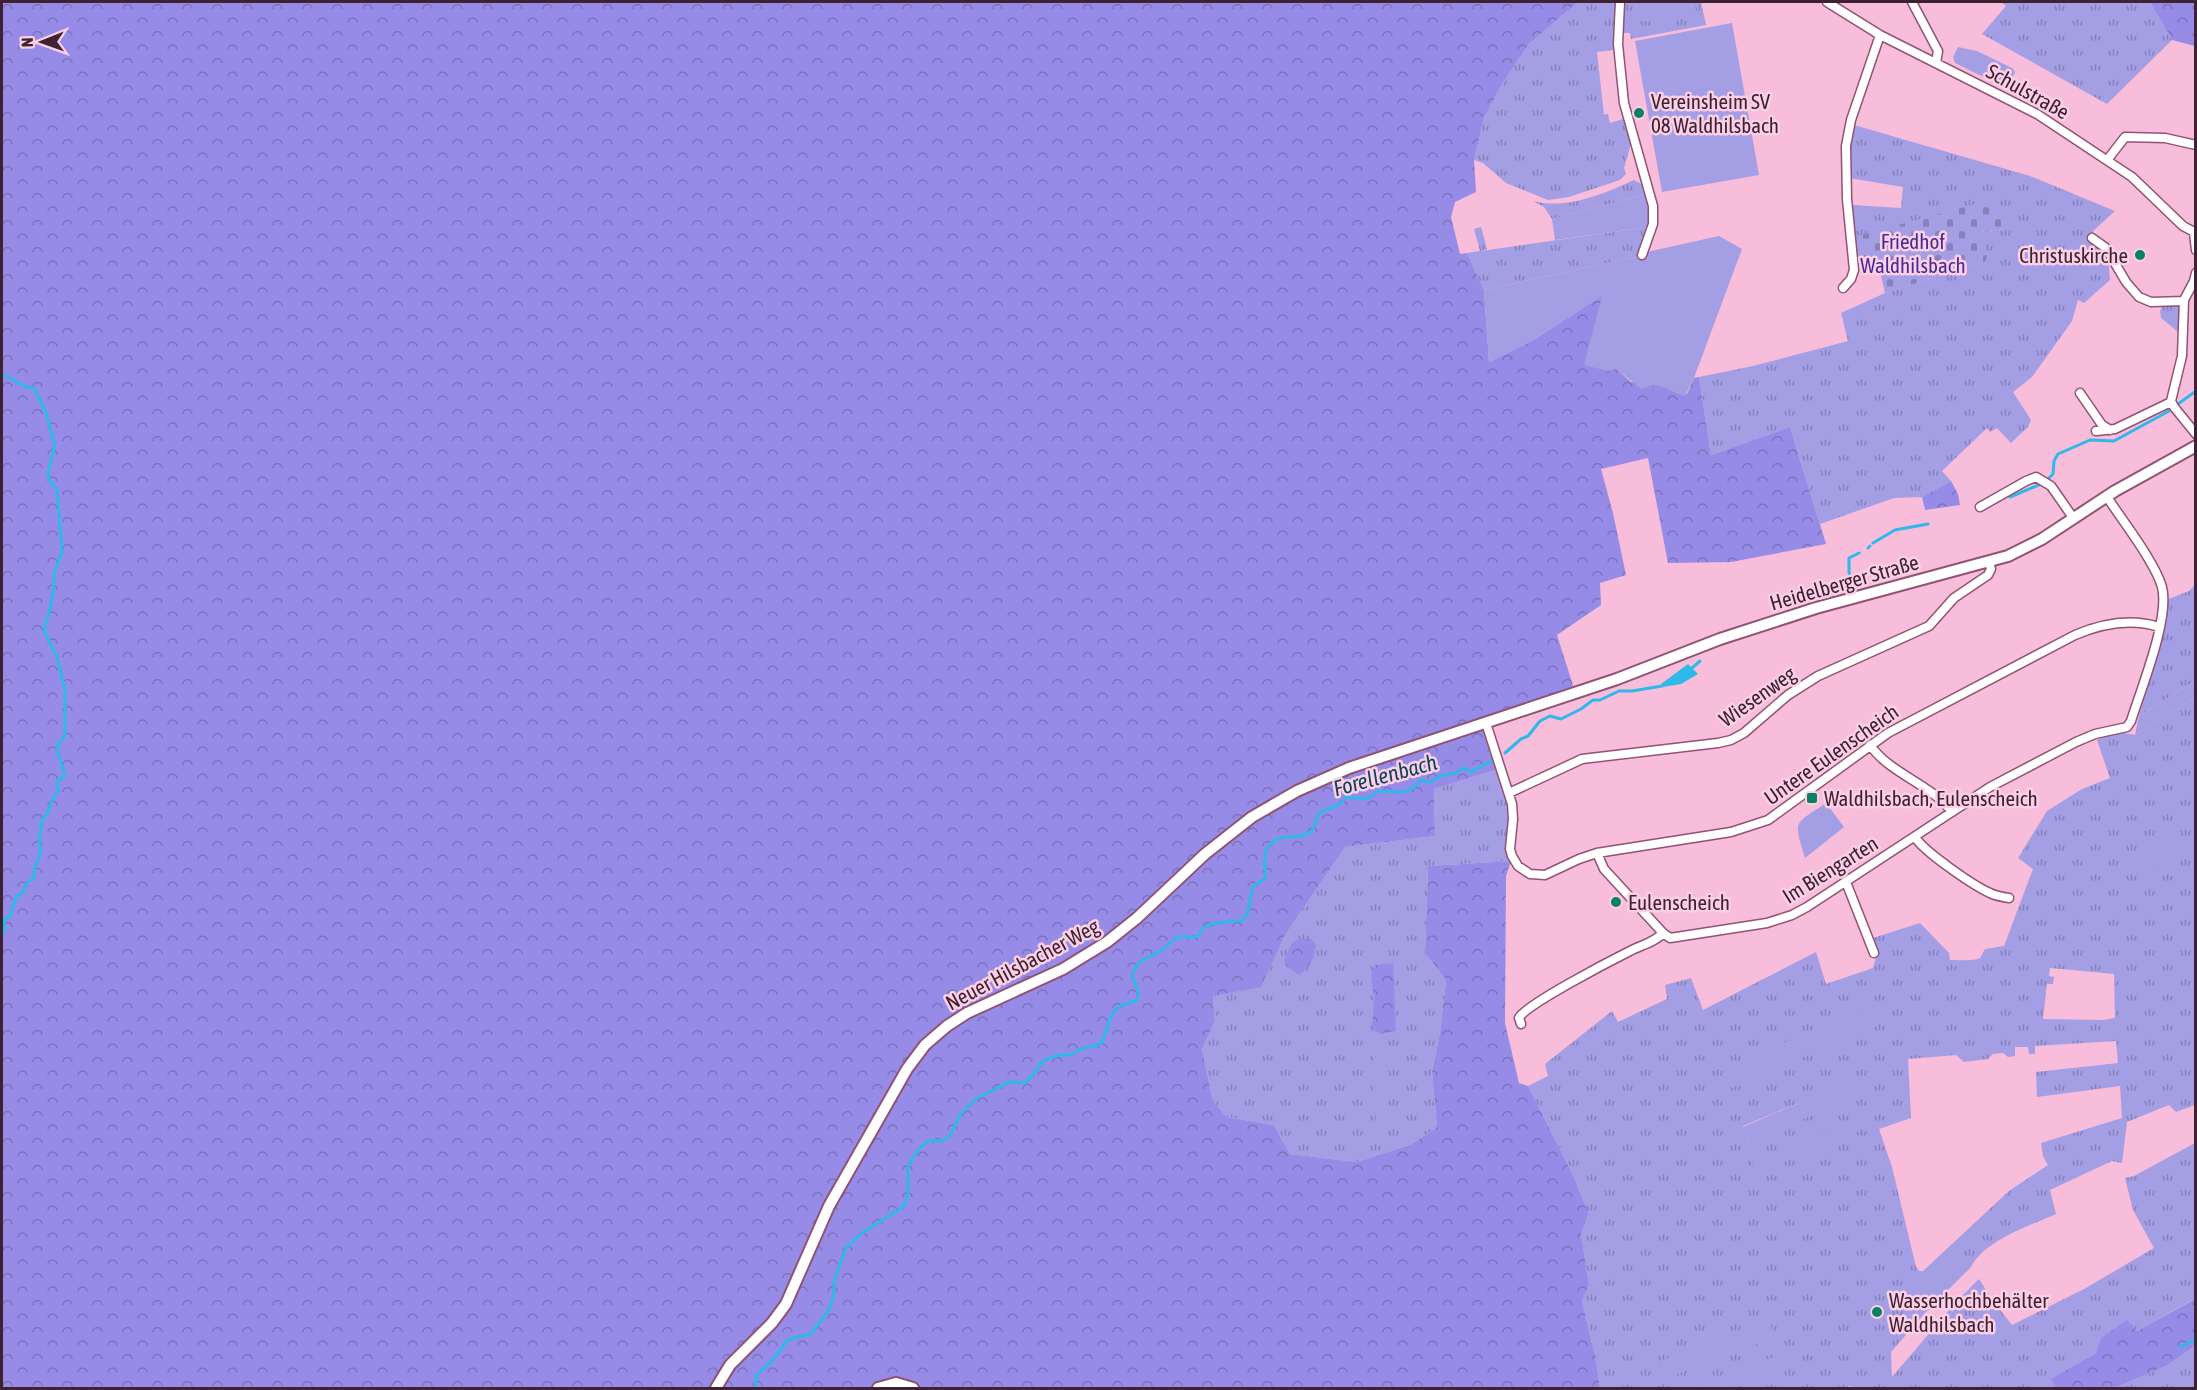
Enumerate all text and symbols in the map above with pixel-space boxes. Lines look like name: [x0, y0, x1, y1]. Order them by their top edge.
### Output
north arrow: [12, 12, 72, 72]
text: N: [18, 37, 36, 47]
street label: Schulstraße: [1982, 58, 2074, 124]
place label: Vereinsheim SV 08 Waldhilsbach: [1651, 89, 1779, 137]
marker: Vereinsheim SV 08 Waldhilsbach: [1632, 106, 1646, 120]
park label: Friedhof Waldhilsbach: [1860, 229, 1966, 277]
place label: Christuskirche: [2019, 243, 2128, 267]
marker: Christuskirche: [2133, 248, 2147, 262]
street label: Heidelberger Straße: [1767, 549, 1921, 615]
street label: Wiesenweg: [1714, 661, 1800, 731]
street label: Untere Eulenscheich: [1759, 699, 1903, 809]
water label: Forellenbach: [1330, 749, 1440, 801]
place label: Waldhilsbach, Eulenscheich: [1824, 786, 2038, 810]
marker: Waldhilsbach, Eulenscheich: [1805, 791, 1819, 805]
street label: Im Biengarten: [1778, 830, 1882, 908]
place label: Eulenscheich: [1628, 890, 1730, 914]
marker: Eulenscheich: [1609, 895, 1623, 909]
street label: Neuer Hilsbacher Weg: [941, 913, 1103, 1015]
place label: Wasserhochbehälter Waldhilsbach: [1889, 1288, 2049, 1336]
marker: Wasserhochbehälter Waldhilsbach: [1870, 1305, 1884, 1319]

